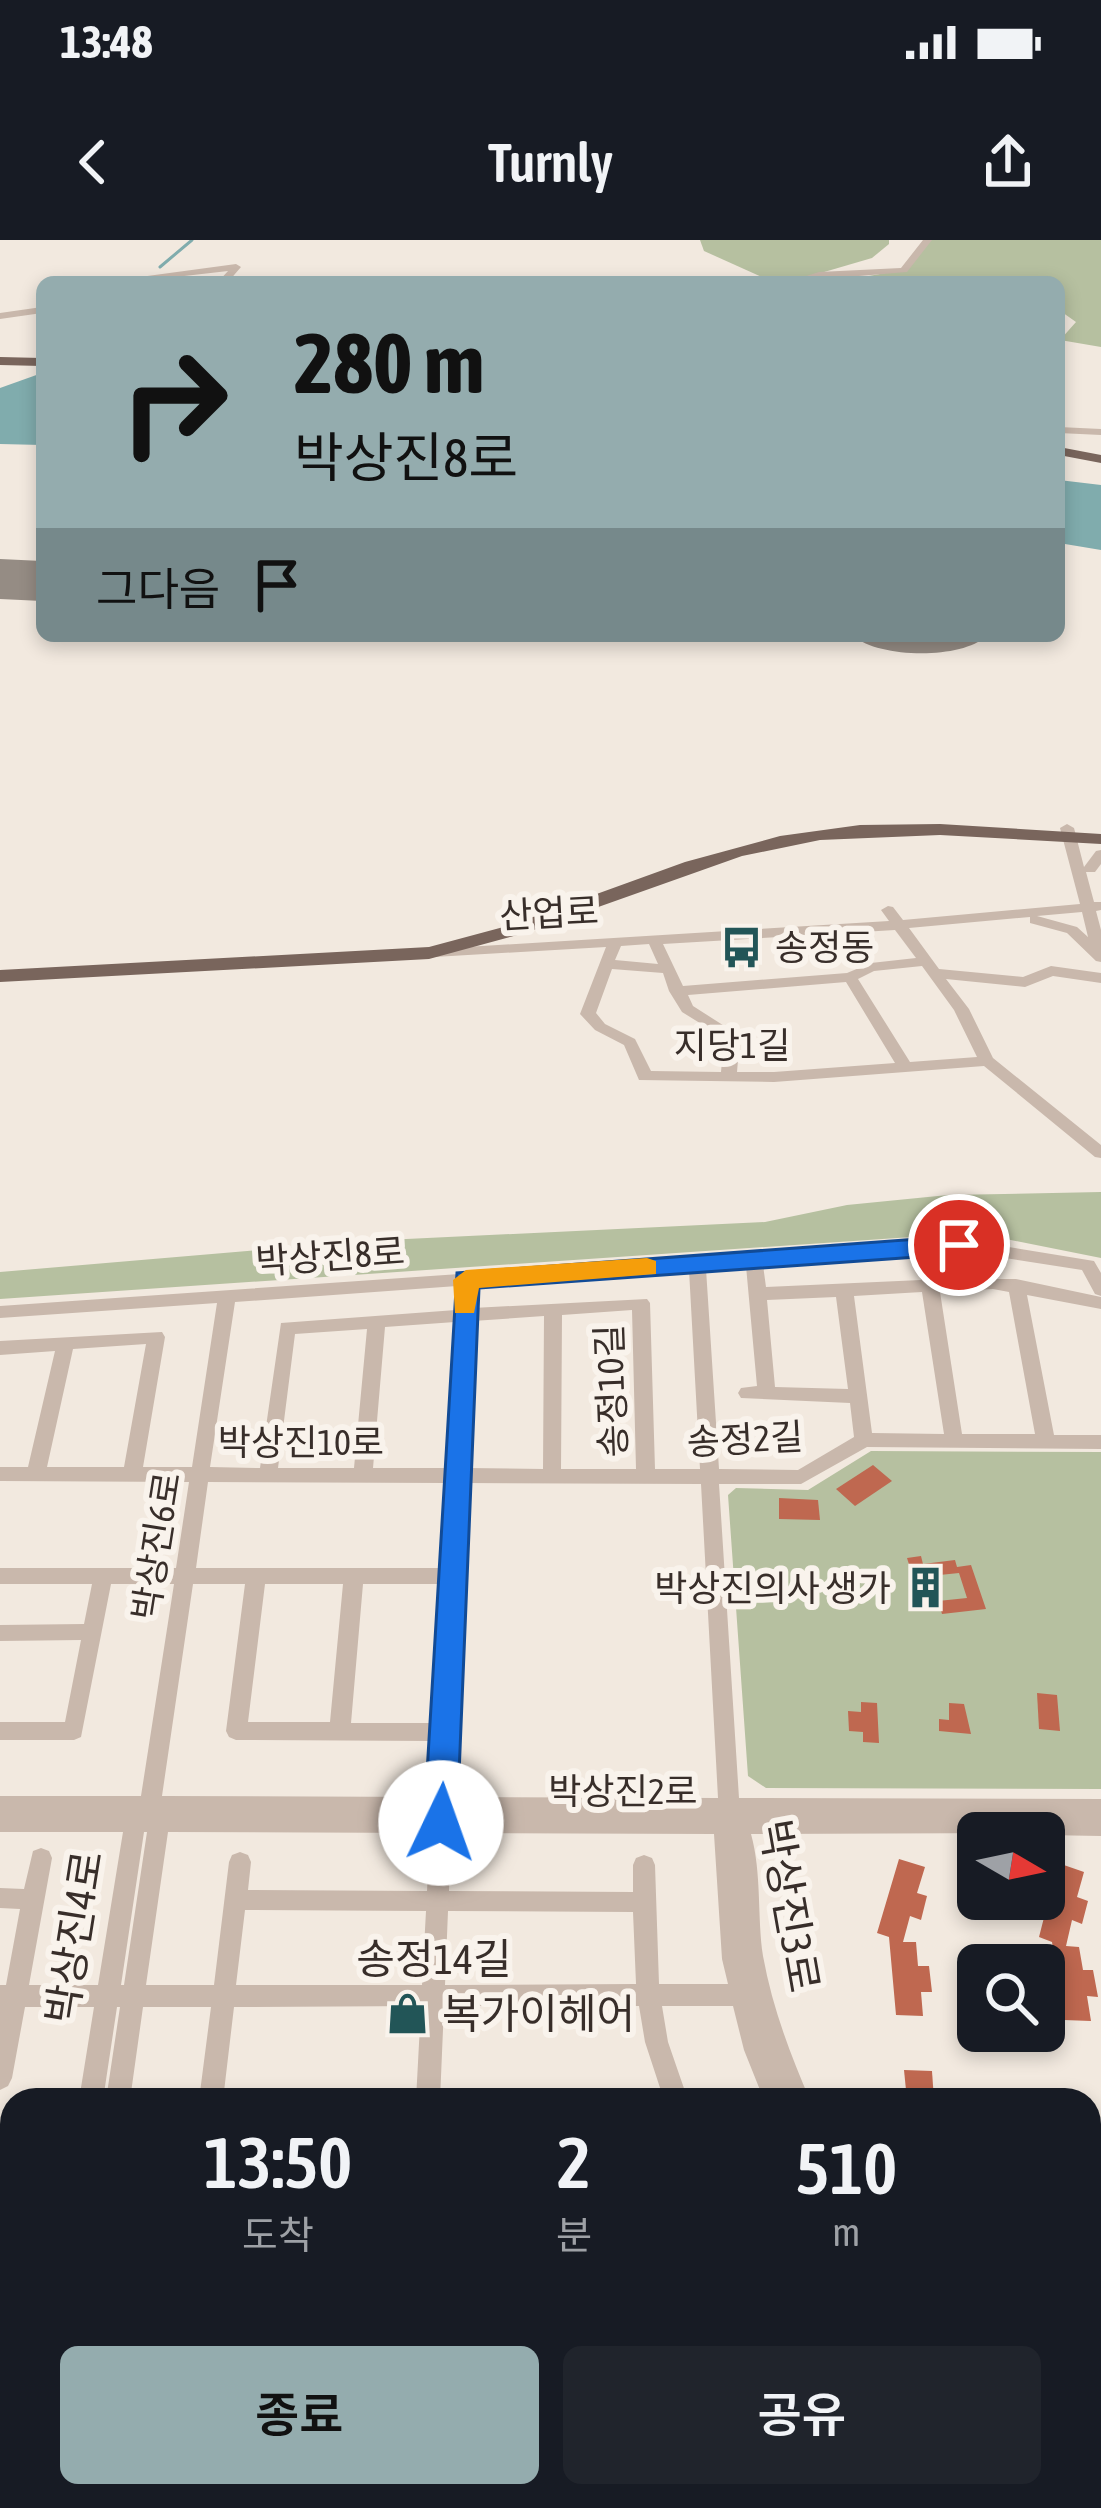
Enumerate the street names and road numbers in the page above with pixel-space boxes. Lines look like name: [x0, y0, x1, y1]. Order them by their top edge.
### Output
street label: 산업로: [498, 889, 600, 937]
street label: 지당1길: [674, 1024, 790, 1066]
street label: 박상진8로: [254, 1230, 406, 1282]
street label: 송정10길: [588, 1324, 634, 1458]
street label: 송정2길: [686, 1415, 804, 1463]
street label: 박상진10로: [218, 1421, 384, 1463]
street label: 박상진6로: [124, 1469, 188, 1623]
street label: 박상진2로: [548, 1770, 698, 1812]
street label: 박상진3로: [751, 1816, 829, 1996]
street label: 박상진4로: [37, 1847, 111, 2027]
street label: 송정14길: [356, 1935, 512, 1983]

